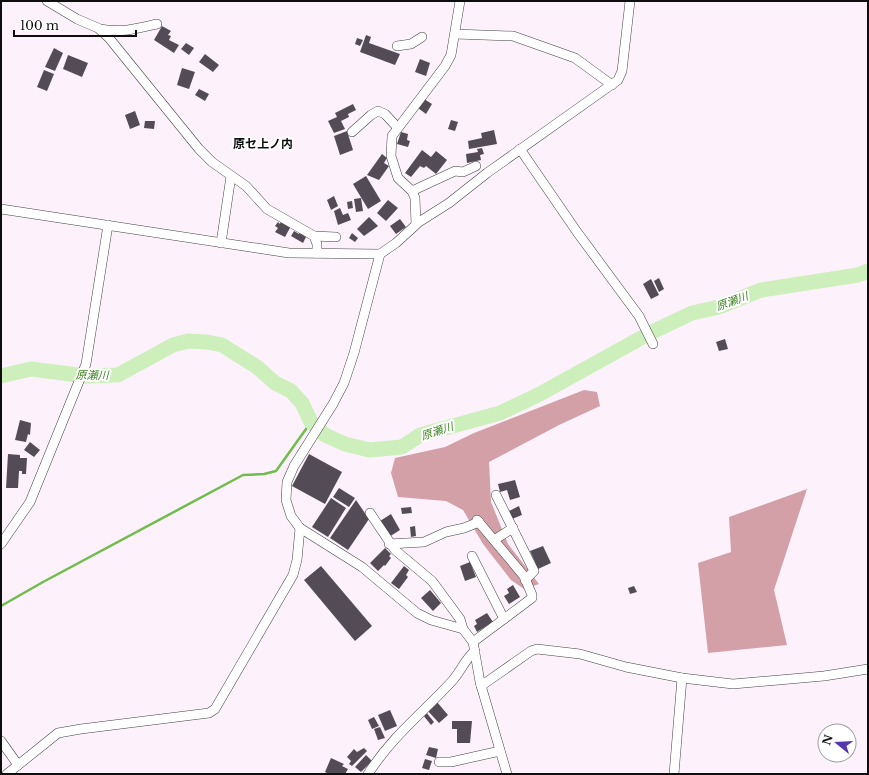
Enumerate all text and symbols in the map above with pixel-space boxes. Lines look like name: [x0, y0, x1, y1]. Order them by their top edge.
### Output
scale bar: [14, 12, 136, 38]
text: 100 m: [20, 18, 59, 33]
district label: 原セ上ノ内: [233, 136, 293, 151]
water label: 原瀬川: [714, 288, 751, 313]
water label: 原瀬川: [75, 368, 110, 382]
water label: 原瀬川: [419, 419, 456, 443]
north arrow: [817, 723, 857, 763]
text: N: [819, 732, 836, 747]

